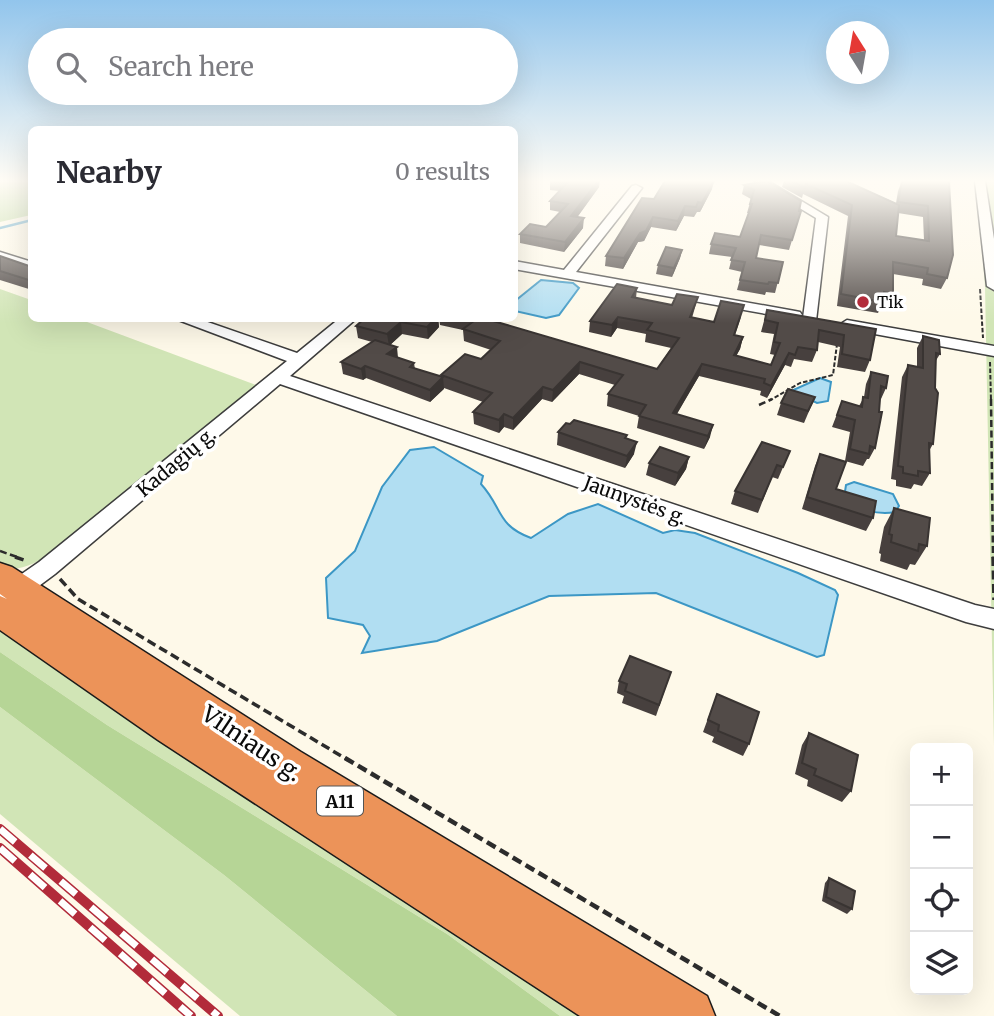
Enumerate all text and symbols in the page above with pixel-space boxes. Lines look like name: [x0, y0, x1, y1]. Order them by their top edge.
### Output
north arrow: [826, 21, 889, 84]
search box: [28, 28, 518, 105]
icon: search: [52, 48, 90, 86]
text: Search here: [108, 50, 254, 83]
text: Nearby: [56, 153, 162, 191]
text: 0 results: [395, 157, 490, 186]
place label: Tik: [877, 292, 904, 312]
marker: Tik: [855, 294, 871, 310]
street label: Kadagių g.: [132, 422, 220, 502]
street label: Jaunystės g.: [579, 470, 690, 530]
street label: Vilniaus g.: [195, 698, 308, 787]
map controls: [910, 743, 973, 995]
button: +: [910, 743, 973, 806]
road number: A11: [317, 786, 363, 816]
button: −: [910, 806, 973, 869]
button: locate: [910, 869, 973, 932]
button: layers: [910, 932, 973, 995]

